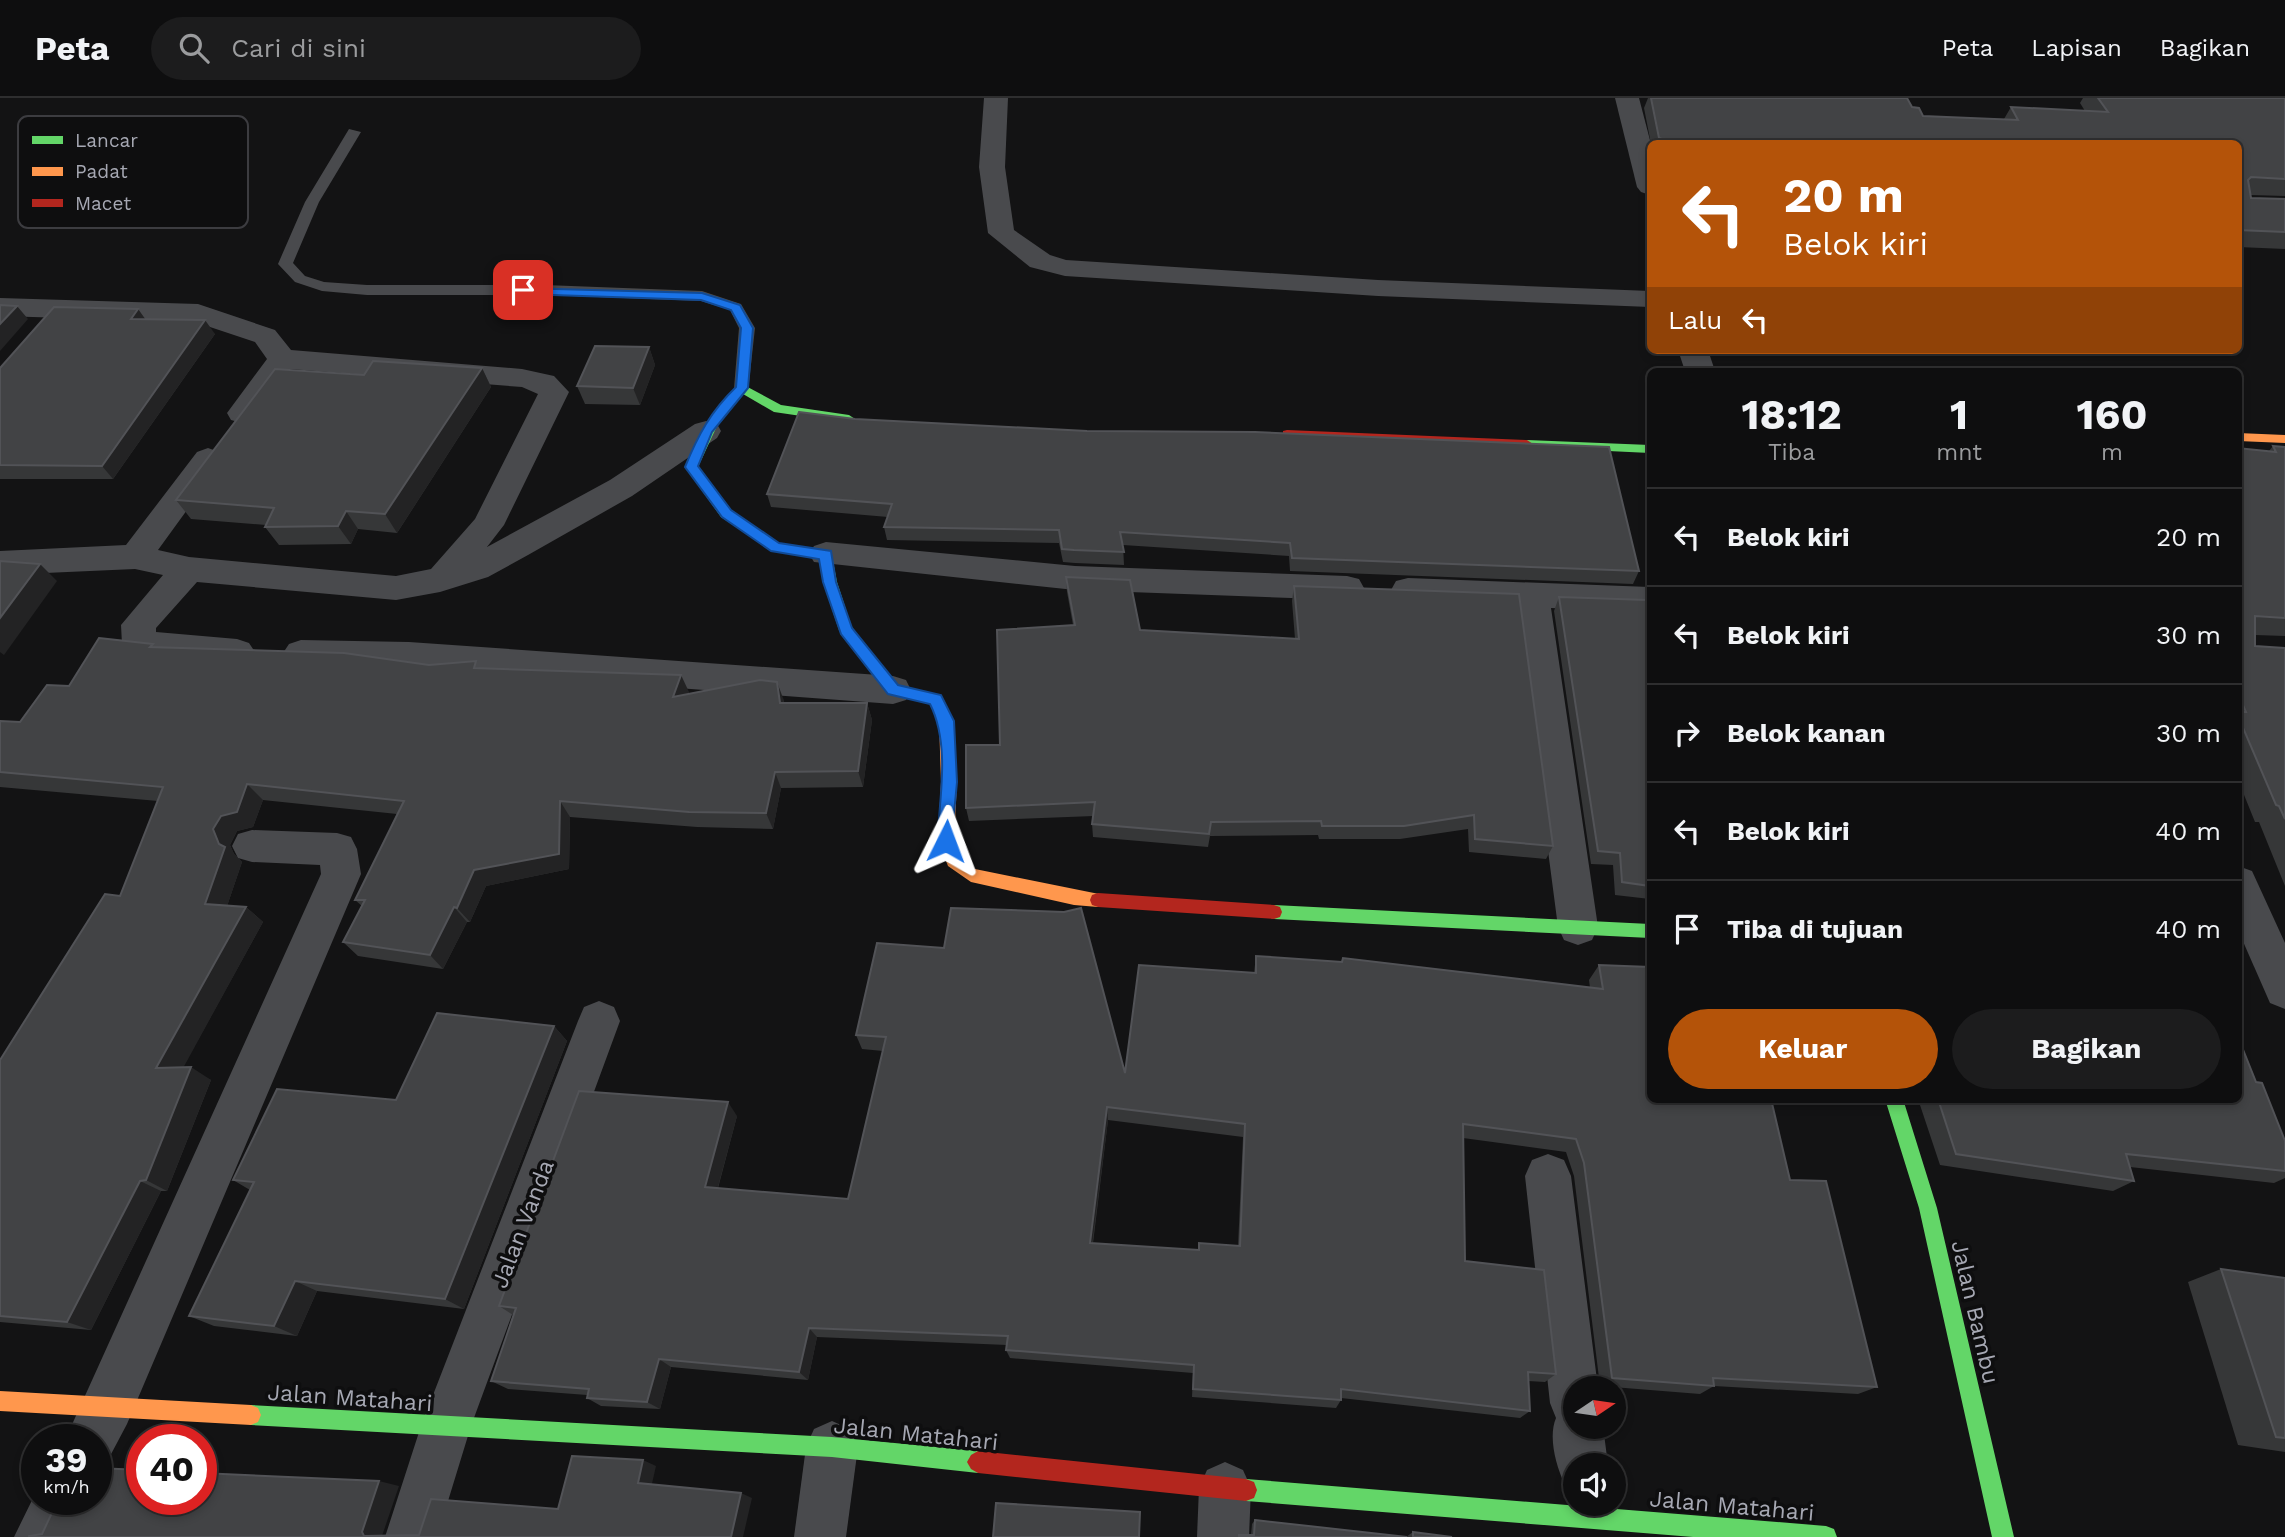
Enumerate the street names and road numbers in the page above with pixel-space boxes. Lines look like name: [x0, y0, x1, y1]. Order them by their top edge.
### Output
street label: Jalan Vanda: [486, 1156, 560, 1292]
street label: Jalan Bambu: [1945, 1238, 2005, 1386]
street label: Jalan Matahari: [267, 1379, 433, 1417]
street label: Jalan Matahari: [832, 1412, 1000, 1456]
street label: Jalan Matahari: [1649, 1485, 1815, 1527]

